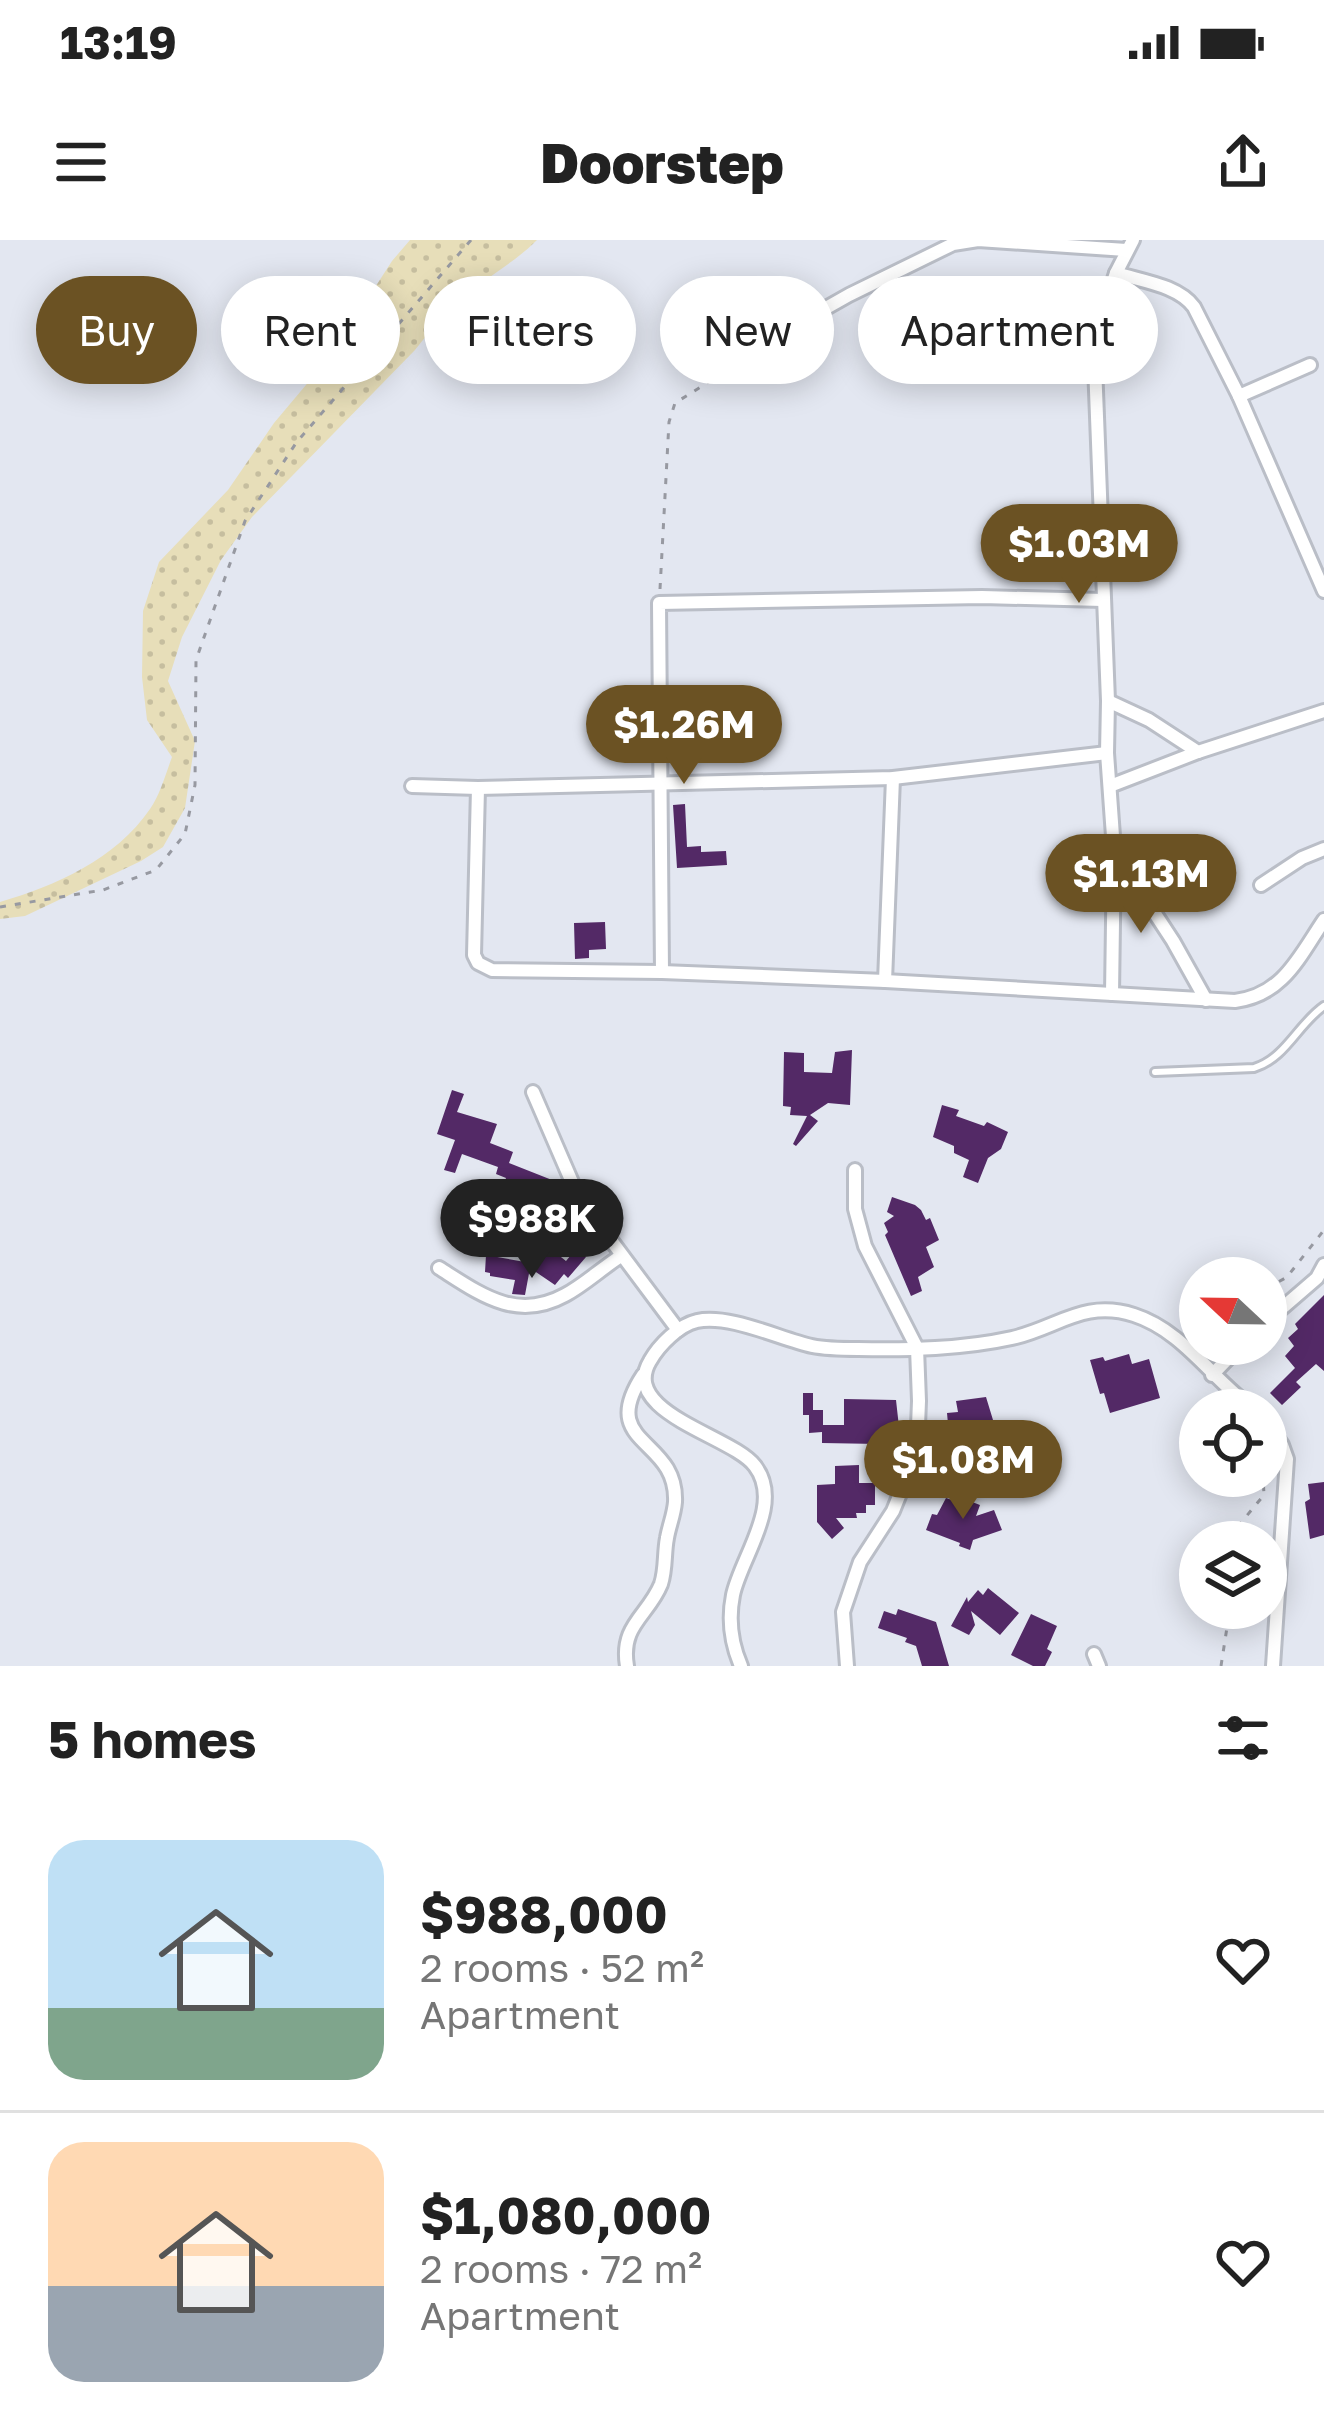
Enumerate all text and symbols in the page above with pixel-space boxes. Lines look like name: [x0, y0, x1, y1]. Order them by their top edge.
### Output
text: 13:19: [60, 15, 177, 69]
icon: menu: [48, 129, 114, 195]
icon: share: [1210, 129, 1276, 195]
text: Doorstep: [540, 130, 784, 195]
chip: Buy: [36, 276, 197, 384]
chip: Rent: [221, 276, 400, 384]
chip: Filters: [424, 276, 636, 384]
chip: New: [660, 276, 834, 384]
chip: Apartment: [858, 276, 1158, 384]
pin: $1.03M: [981, 504, 1177, 606]
text: $1.03M: [1008, 519, 1150, 566]
pin: $1.26M: [586, 685, 782, 787]
text: $1.26M: [613, 700, 755, 747]
pin: $1.13M: [1043, 834, 1239, 936]
text: $1.13M: [1072, 849, 1210, 896]
pin: $988K: [448, 1179, 616, 1281]
text: $988K: [467, 1194, 597, 1241]
north arrow: [1179, 1257, 1287, 1365]
map controls: [1179, 1257, 1287, 1629]
button: locate: [1179, 1389, 1287, 1497]
pin: $1.08M: [865, 1420, 1061, 1522]
text: $1.08M: [891, 1435, 1035, 1482]
button: layers: [1179, 1521, 1287, 1629]
icon: filters: [1210, 1705, 1276, 1771]
text: 5 homes: [48, 1708, 257, 1769]
text: $988,000: [420, 1883, 668, 1944]
icon: home: [144, 1888, 288, 2032]
icon: heart: [1210, 1927, 1276, 1993]
text: 2 rooms · 52 m²: [420, 1944, 704, 1991]
text: Apartment: [420, 1991, 620, 2038]
text: $1,080,000: [420, 2184, 711, 2245]
icon: home: [144, 2190, 288, 2334]
icon: heart: [1210, 2229, 1276, 2295]
text: 2 rooms · 72 m²: [420, 2245, 702, 2292]
text: Apartment: [420, 2292, 620, 2339]

